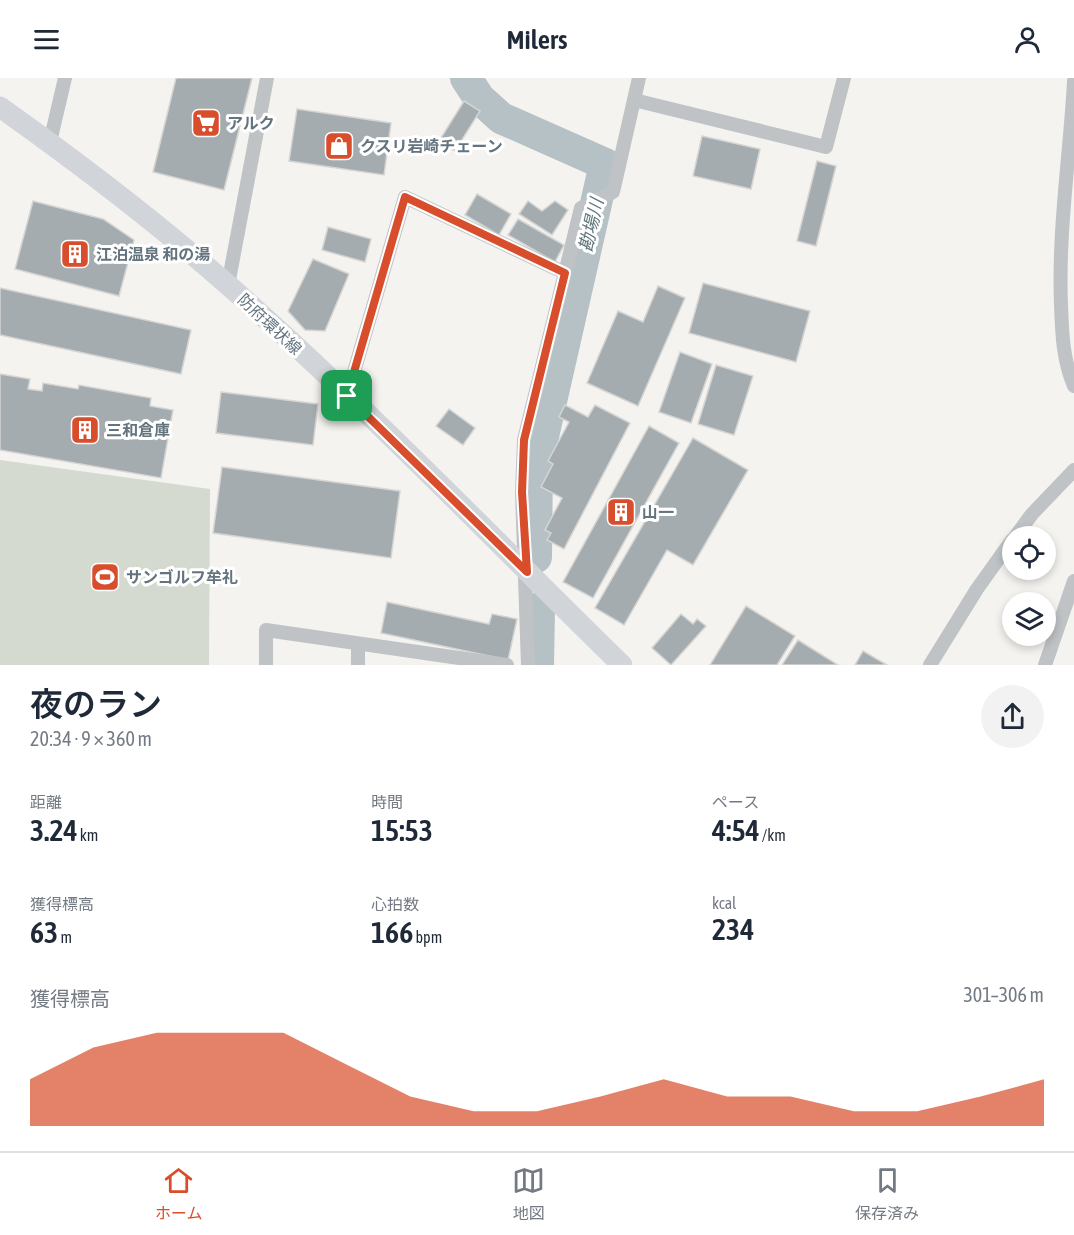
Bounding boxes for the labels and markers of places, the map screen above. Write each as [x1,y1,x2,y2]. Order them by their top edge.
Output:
supermarket icon: アルク [190,107,222,139]
place label: アルク [227,114,275,132]
shop icon: クスリ岩崎チェーン [323,130,355,162]
place label: クスリ岩崎チェーン [360,137,503,155]
building icon: 江泊温泉 和の湯 [59,238,91,270]
place label: 江泊温泉 和の湯 [96,245,210,263]
pin [321,370,372,421]
building icon: 三和倉庫 [69,414,101,446]
place label: 三和倉庫 [106,421,170,439]
building icon: 山一 [605,496,637,528]
place label: 山一 [642,503,674,521]
sports icon: サンゴルフ牟礼 [89,561,121,593]
place label: サンゴルフ牟礼 [126,568,238,586]

